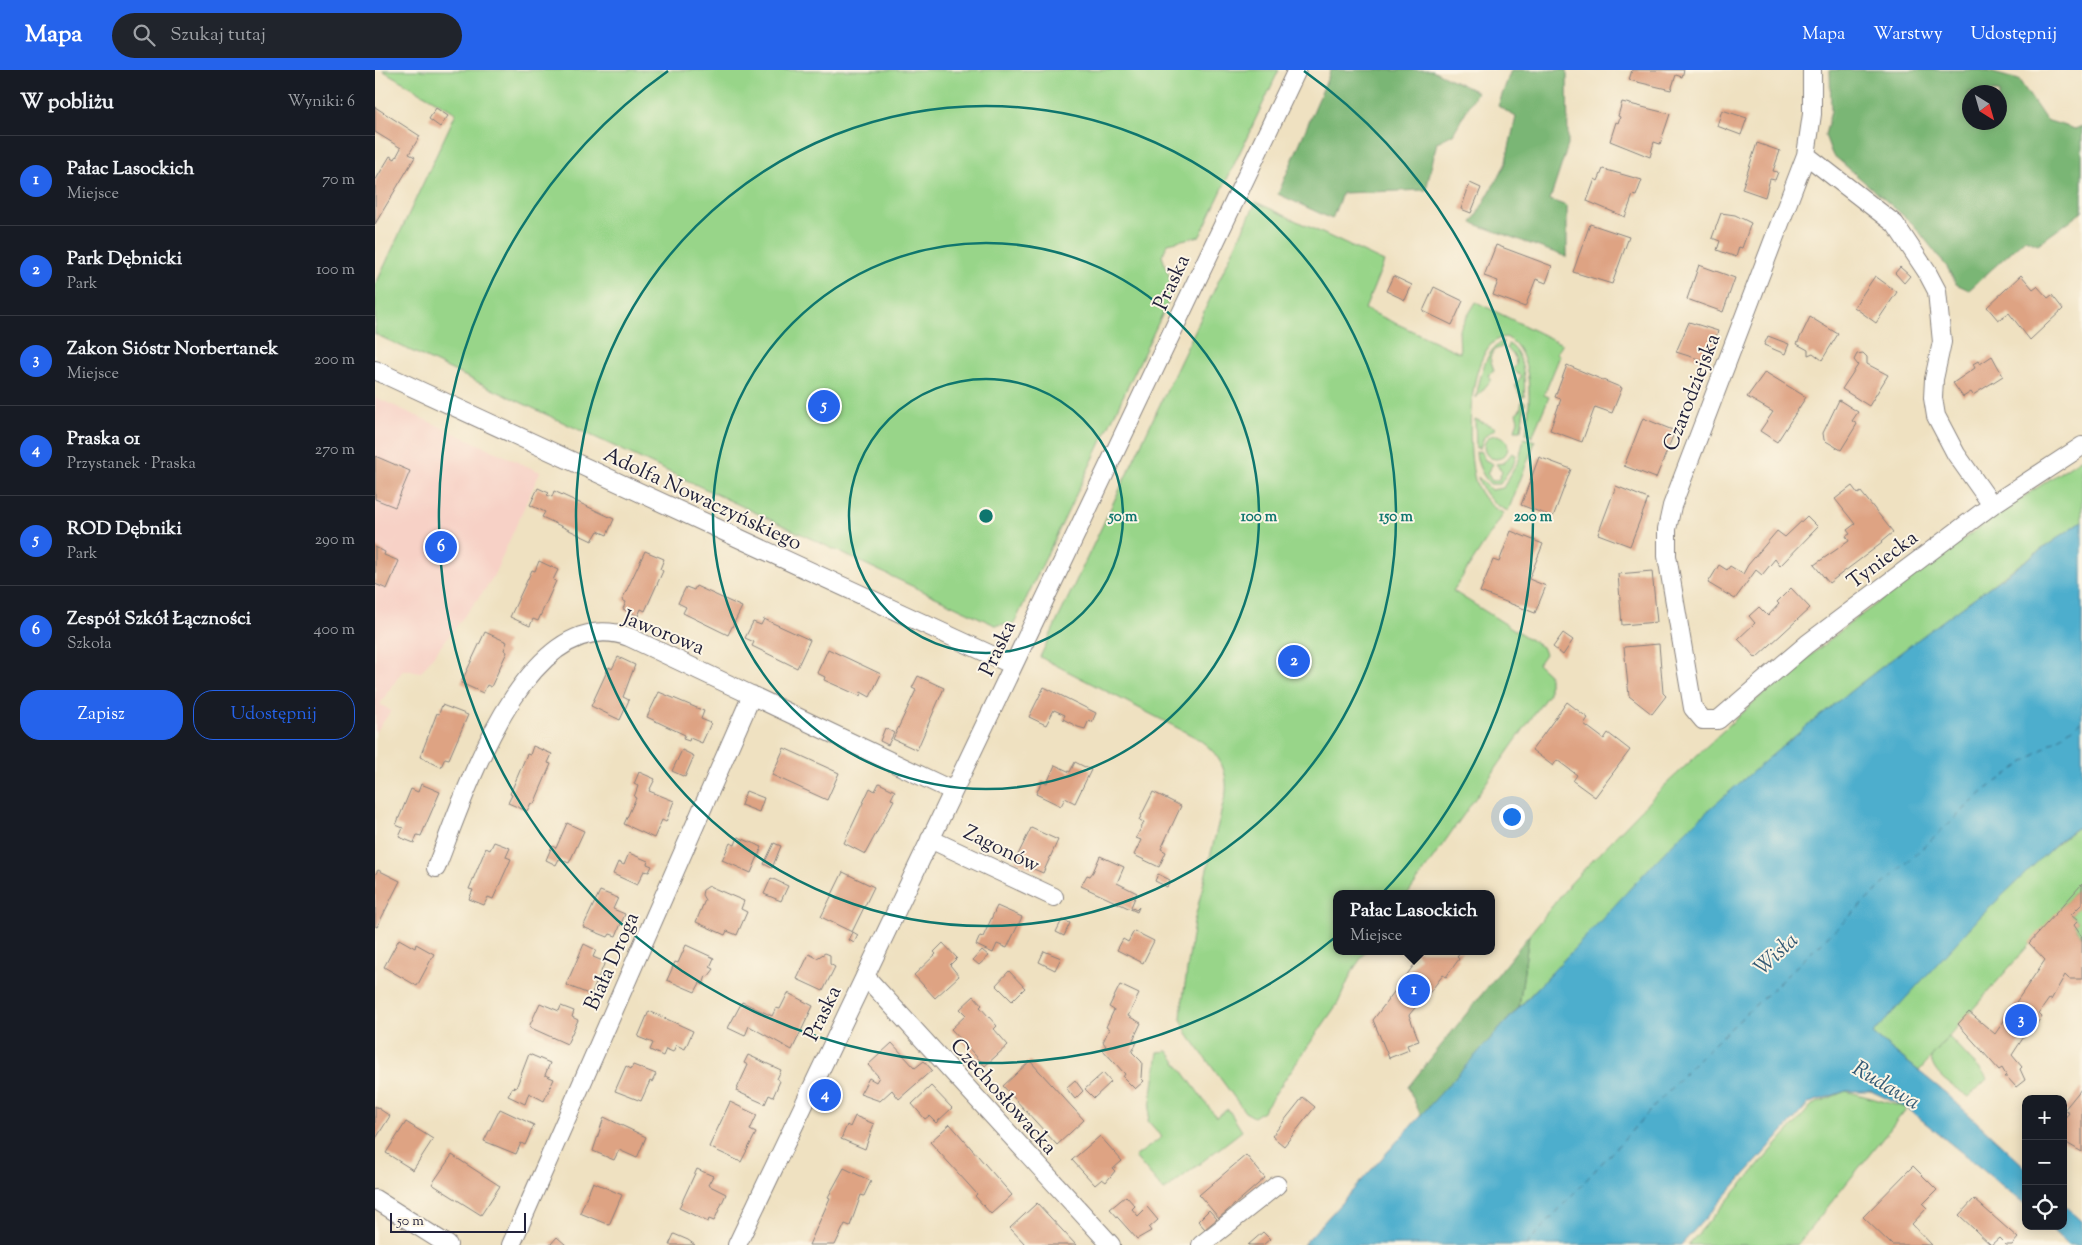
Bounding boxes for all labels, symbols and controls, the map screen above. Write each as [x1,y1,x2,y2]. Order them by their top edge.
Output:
search box [112,13,462,58]
text: Mapa [25,18,82,52]
icon: search [130,21,158,49]
text: Szukaj tutaj [170,22,266,49]
text: Mapa [1802,22,1845,48]
text: Warstwy [1873,22,1943,48]
text: Udostępnij [1971,22,2057,48]
north arrow [1962,85,2007,130]
text: W pobliżu [20,88,114,118]
text: Wyniki: 6 [287,91,355,114]
text: Pałac Lasockich [67,156,195,183]
text: 1 [33,169,39,192]
text: 70 m [322,169,355,192]
text: Miejsce [67,183,119,206]
text: Park Dębnicki [67,246,182,273]
street label: Praska [1147,250,1199,316]
text: 2 [32,259,40,282]
text: 100 m [316,259,355,282]
text: Park [67,273,98,296]
street label: Czarodziejska [1657,329,1729,456]
text: Zakon Sióstr Norbertanek [67,336,278,363]
text: 3 [33,349,39,372]
text: 200 m [314,349,355,372]
text: Miejsce [67,363,119,386]
pin: 5 [808,387,840,425]
text: Praska 01 [67,426,140,453]
text: 4 [32,439,40,462]
text: 270 m [315,439,355,462]
street label: Adolfa Nowaczyńskiego [598,441,806,559]
text: Przystanek · Praska [67,453,196,476]
centre of rings [977,507,995,525]
text: 50 m [1108,507,1138,528]
text: 100 m [1241,507,1278,528]
text: 150 m [1379,507,1413,528]
text: 200 m [1514,507,1553,528]
text: ROD Dębniki [67,516,182,543]
street label: Tyniecka [1841,524,1925,597]
pin: 6 [425,528,457,566]
text: 5 [33,529,39,552]
text: 290 m [315,529,355,552]
text: Park [67,543,98,566]
street label: Jaworowa [617,603,709,664]
text: Zespół Szkół Łączności [67,606,251,633]
street label: Praska [973,616,1025,682]
text: 6 [32,619,40,642]
text: 400 m [314,619,355,642]
text: Szkoła [67,633,112,656]
pin: 2 [1278,642,1310,680]
button: Zapisz [20,690,183,740]
button: Udostępnij [193,690,355,740]
your location [1499,804,1525,830]
street label: Zagonów [958,818,1045,881]
popup [1333,890,1495,955]
text: Pałac Lasockich [1350,898,1478,925]
street label: Biała Droga [578,908,648,1016]
text: Miejsce [1350,925,1402,948]
water label: Wisła [1748,926,1806,984]
pin: 1 [1398,971,1430,1009]
street label: Praska [797,981,850,1047]
pin: 3 [2005,1001,2037,1039]
street label: Czechosłowacka [942,1032,1063,1163]
water label: Rudawa [1846,1054,1925,1119]
pin: 4 [809,1076,841,1114]
map controls [2022,1095,2067,1230]
button: + [2022,1095,2067,1140]
button: − [2022,1140,2067,1185]
button: locate [2022,1185,2067,1230]
scale bar [390,1210,526,1233]
text: 50 m [397,1212,424,1232]

